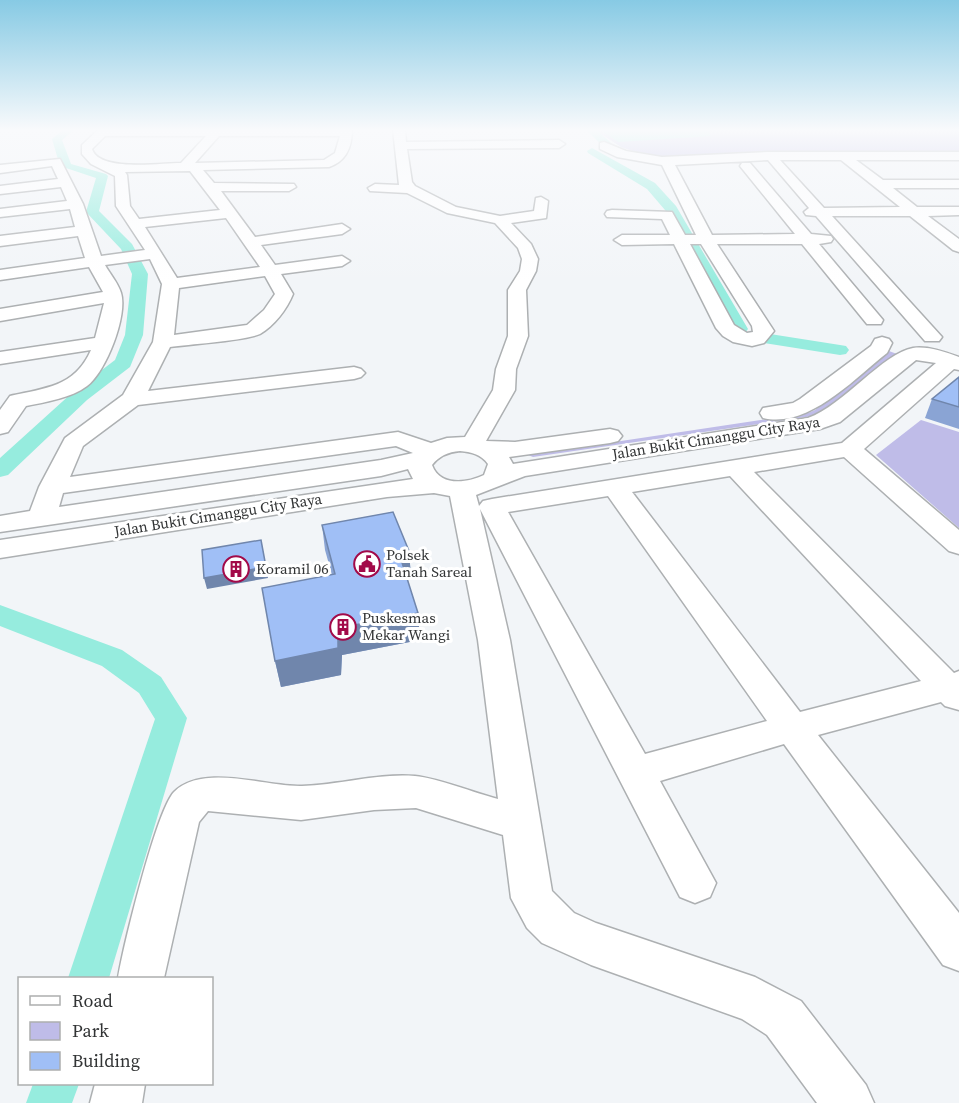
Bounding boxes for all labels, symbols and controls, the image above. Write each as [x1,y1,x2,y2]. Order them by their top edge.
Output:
street label: Jalan Bukit Cimanggu City Raya [609,411,822,464]
street label: Jalan Bukit Cimanggu City Raya [111,488,324,541]
place label: Polsek Tanah Sareal [386,544,473,582]
public building icon: Polsek Tanah Sareal [352,549,382,579]
building icon: Koramil 06 [221,554,251,584]
place label: Koramil 06 [256,558,329,579]
place label: Puskesmas Mekar Wangi [362,607,450,645]
building icon: Puskesmas Mekar Wangi [328,612,358,642]
legend [18,977,213,1085]
text: Road [72,988,113,1013]
text: Park [72,1018,109,1043]
text: Building [72,1048,140,1073]

